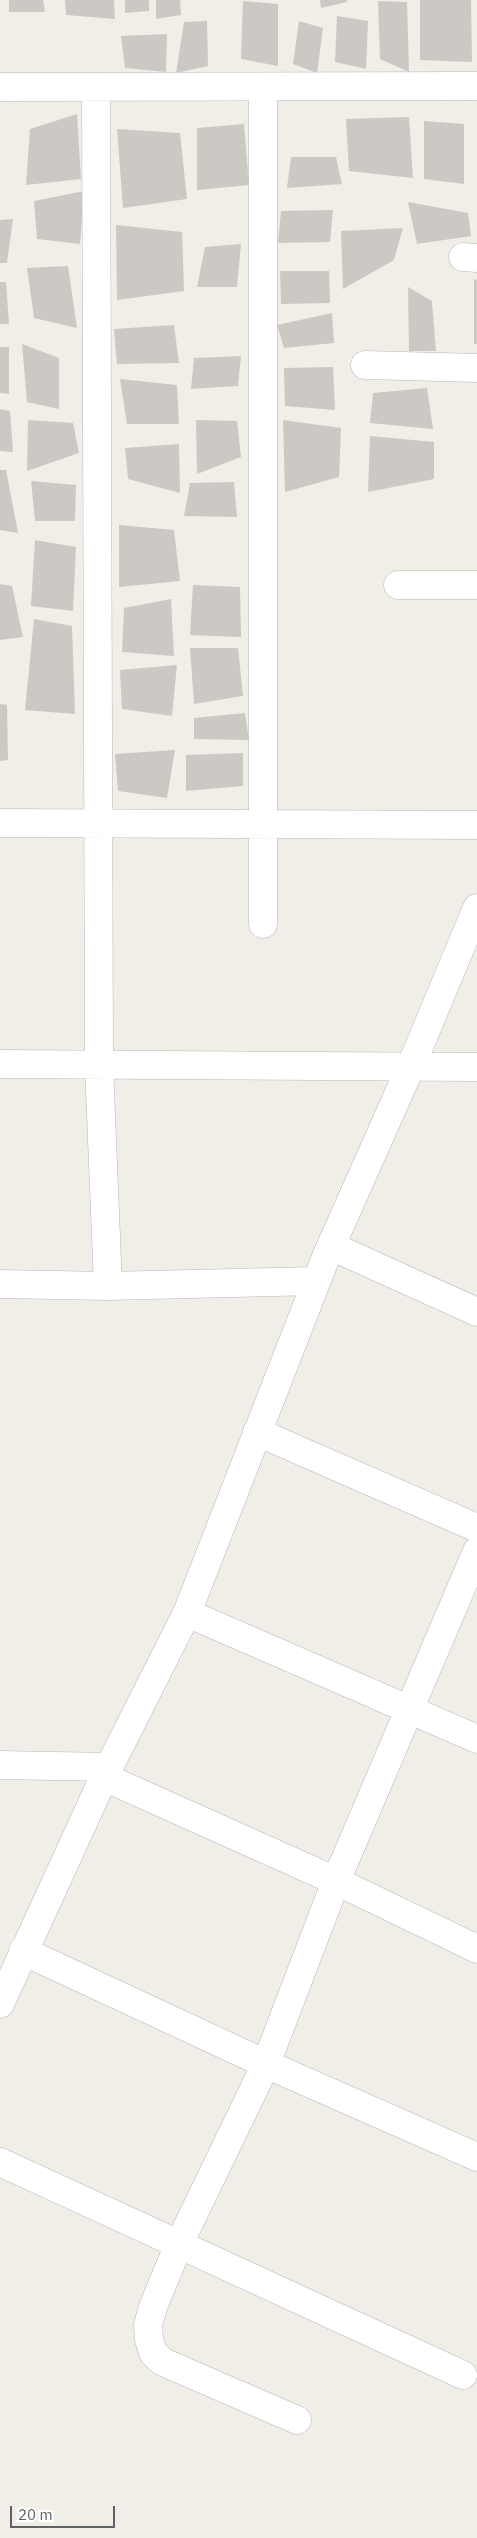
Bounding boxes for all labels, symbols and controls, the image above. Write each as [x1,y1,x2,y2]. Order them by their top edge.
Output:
scale bar [12,2496,118,2528]
text: 20 m [18,2505,53,2524]

